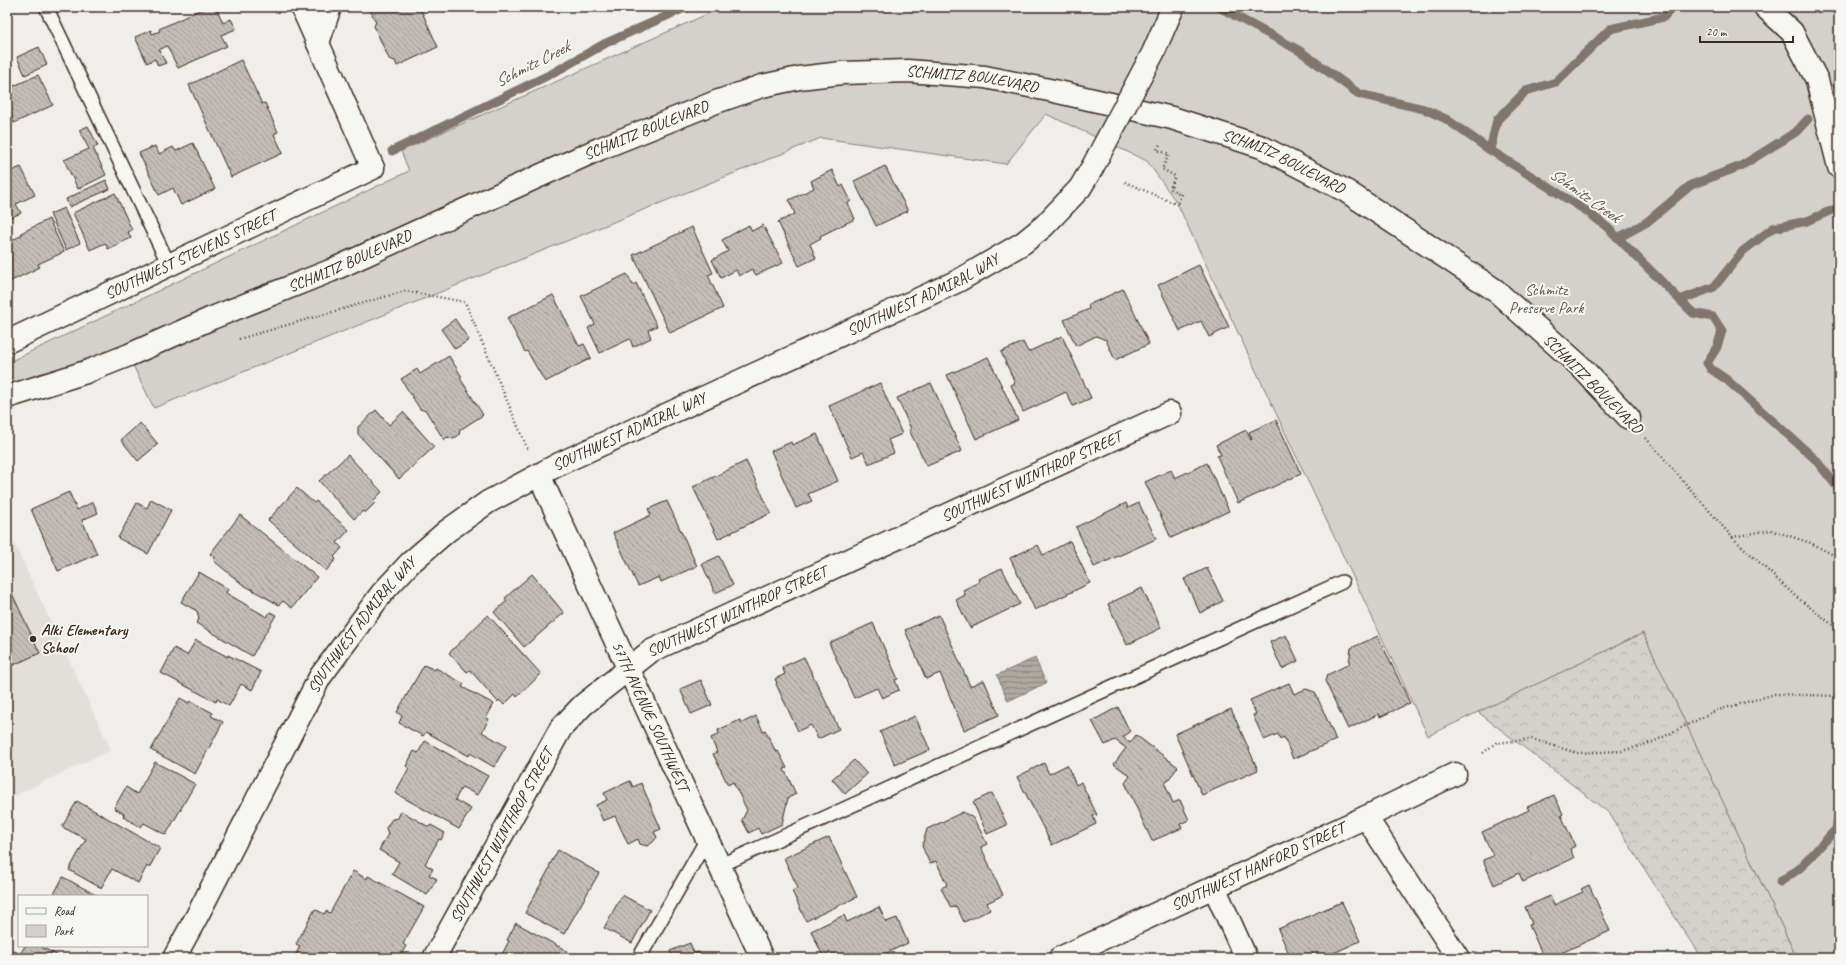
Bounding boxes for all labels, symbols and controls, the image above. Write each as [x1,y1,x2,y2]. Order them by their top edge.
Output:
scale bar [1700,18,1793,44]
text: 20 m [1706,24,1728,40]
water label: Schmitz Creek [491,35,575,92]
street label: SCHMITZ BOULEVARD [905,61,1042,98]
street label: SCHMITZ BOULEVARD [580,95,713,165]
street label: SCHMITZ BOULEVARD [1220,125,1350,199]
water label: Schmitz Creek [1546,163,1626,228]
street label: SOUTHWEST STEVENS STREET [102,204,283,304]
street label: SCHMITZ BOULEVARD [285,225,416,297]
street label: SOUTHWEST ADMIRAL WAY [844,248,1004,341]
park label: Schmitz Preserve Park [1509,280,1584,318]
street label: SCHMITZ BOULEVARD [1539,330,1648,439]
street label: SOUTHWEST ADMIRAL WAY [549,387,711,476]
street label: SOUTHWEST WINTHROP STREET [938,425,1128,526]
street label: SOUTHWEST ADMIRAL WAY [303,551,421,697]
street label: SOUTHWEST WINTHROP STREET [644,560,834,662]
place label: Alki Elementary School [41,620,129,658]
marker: Alki Elementary School [28,634,38,644]
street label: 57TH AVENUE SOUTHWEST [607,638,695,798]
street label: SOUTHWEST WINTHROP STREET [446,742,560,926]
street label: SOUTHWEST HANFORD STREET [1168,816,1352,915]
legend [18,895,148,947]
text: Road [54,903,76,919]
text: Park [54,923,75,939]

